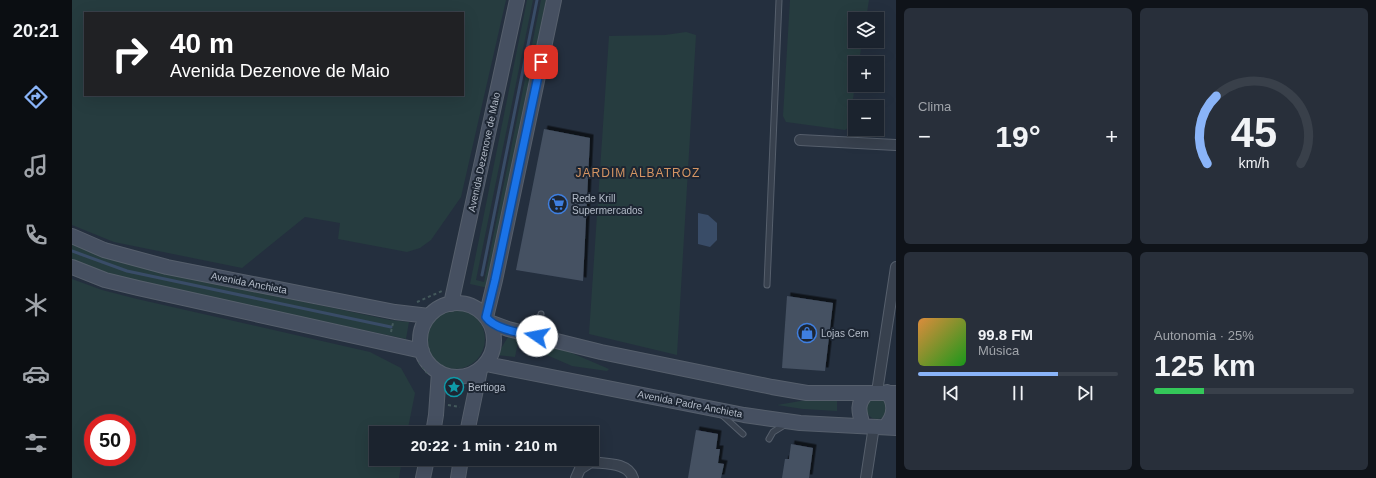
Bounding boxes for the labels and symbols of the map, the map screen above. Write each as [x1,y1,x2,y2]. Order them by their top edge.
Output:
pin [524,45,558,79]
street label: Avenida Dezenove de Maio [466,91,502,213]
district label: JARDIM ALBATROZ [576,166,700,180]
supermarket icon: Rede Krill Supermercados [547,193,569,215]
place label: Rede Krill Supermercados [572,193,643,216]
street label: Avenida Anchieta [210,270,288,296]
position arrow [516,315,558,357]
shop icon: Lojas Cem [796,322,818,344]
place label: Lojas Cem [821,328,869,339]
place icon: Bertioga [443,376,465,398]
place label: Bertioga [468,382,506,393]
street label: Avenida Padre Anchieta [637,388,744,420]
speed limit sign: 50 [84,414,136,466]

